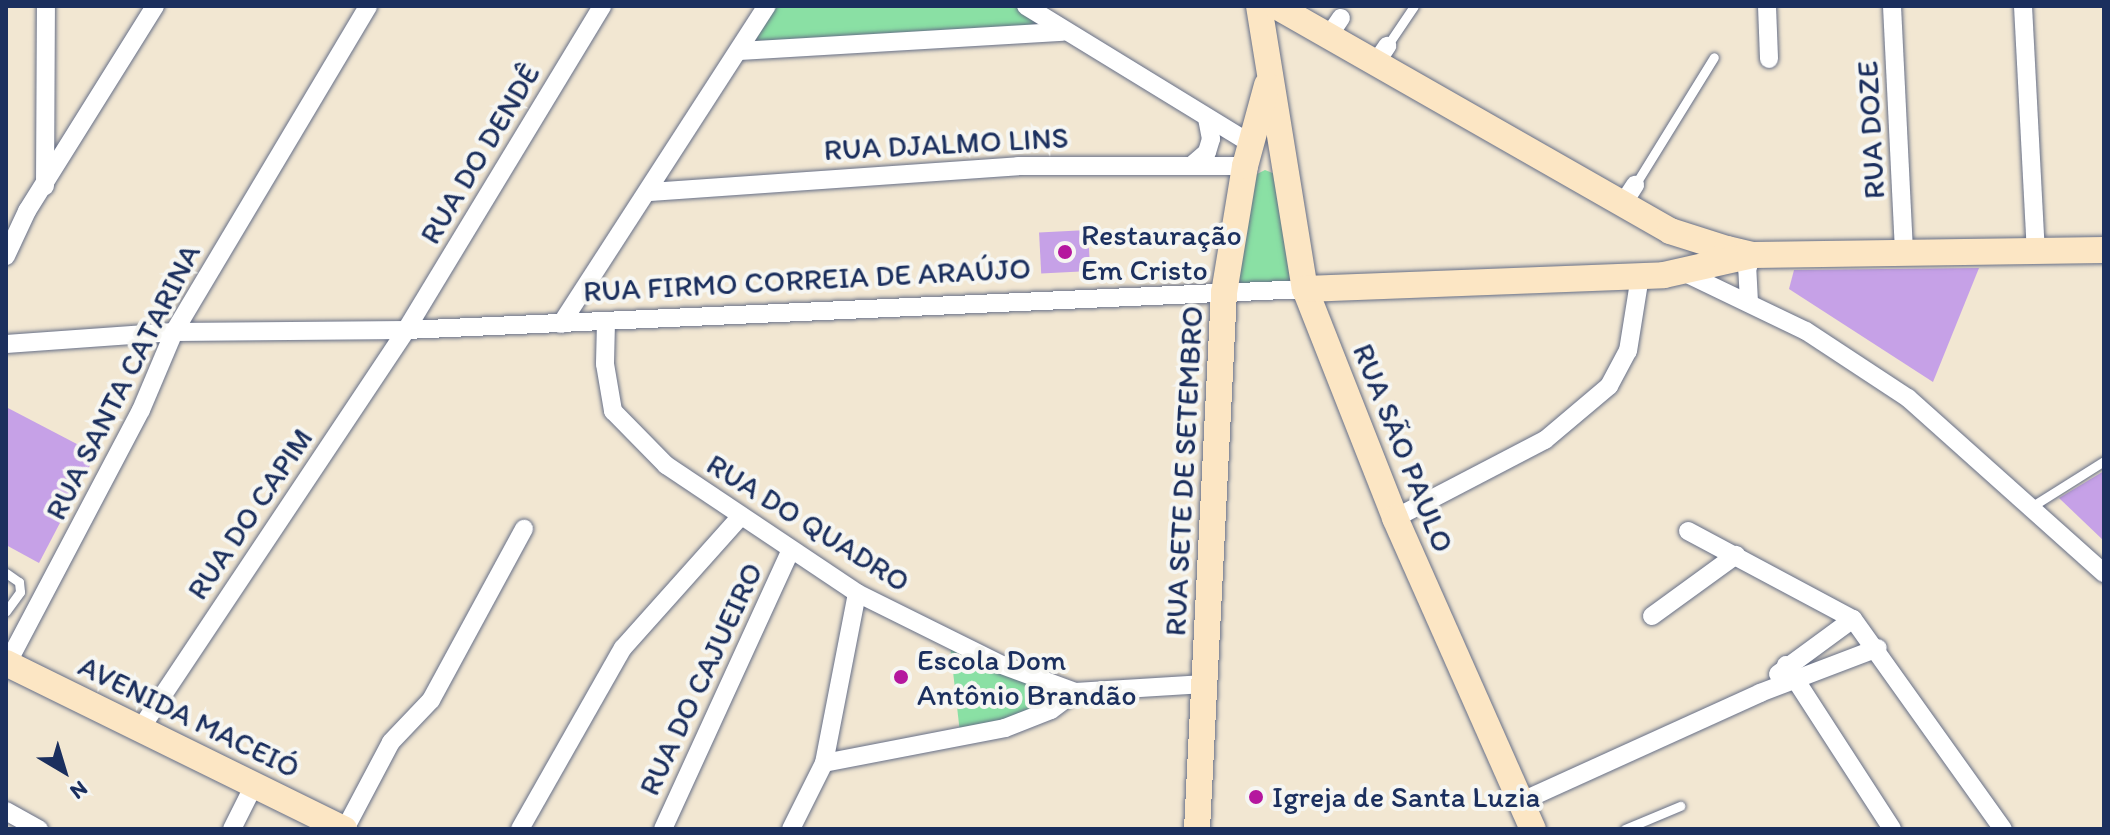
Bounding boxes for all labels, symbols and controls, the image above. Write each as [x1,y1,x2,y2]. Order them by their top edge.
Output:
street label: RUA DO DENDÊ [412,57,548,251]
street label: RUA DOZE [1849,59,1893,201]
street label: RUA DJALMO LINS [822,120,1070,168]
place label: Restauração Em Cristo [1081,217,1242,288]
street label: RUA SANTA CATARINA [37,237,209,527]
marker: Restauração Em Cristo [1056,243,1074,261]
street label: RUA FIRMO CORREIA DE ARAÚJO [582,250,1032,310]
street label: RUA SETE DE SETEMBRO [1157,305,1211,637]
street label: RUA SÃO PAULO [1345,339,1461,557]
street label: RUA DO CAPIM [179,421,321,607]
street label: RUA DO QUADRO [700,446,916,600]
street label: RUA DO CAJUEIRO [631,557,771,801]
place label: Escola Dom Antônio Brandão [917,642,1137,712]
street label: AVENIDA MACEIÓ [73,648,305,786]
marker: Escola Dom Antônio Brandão [892,668,910,686]
north arrow [24,731,104,811]
text: N [65,775,93,806]
place label: Igreja de Santa Luzia [1272,779,1541,815]
marker: Igreja de Santa Luzia [1247,788,1265,806]

